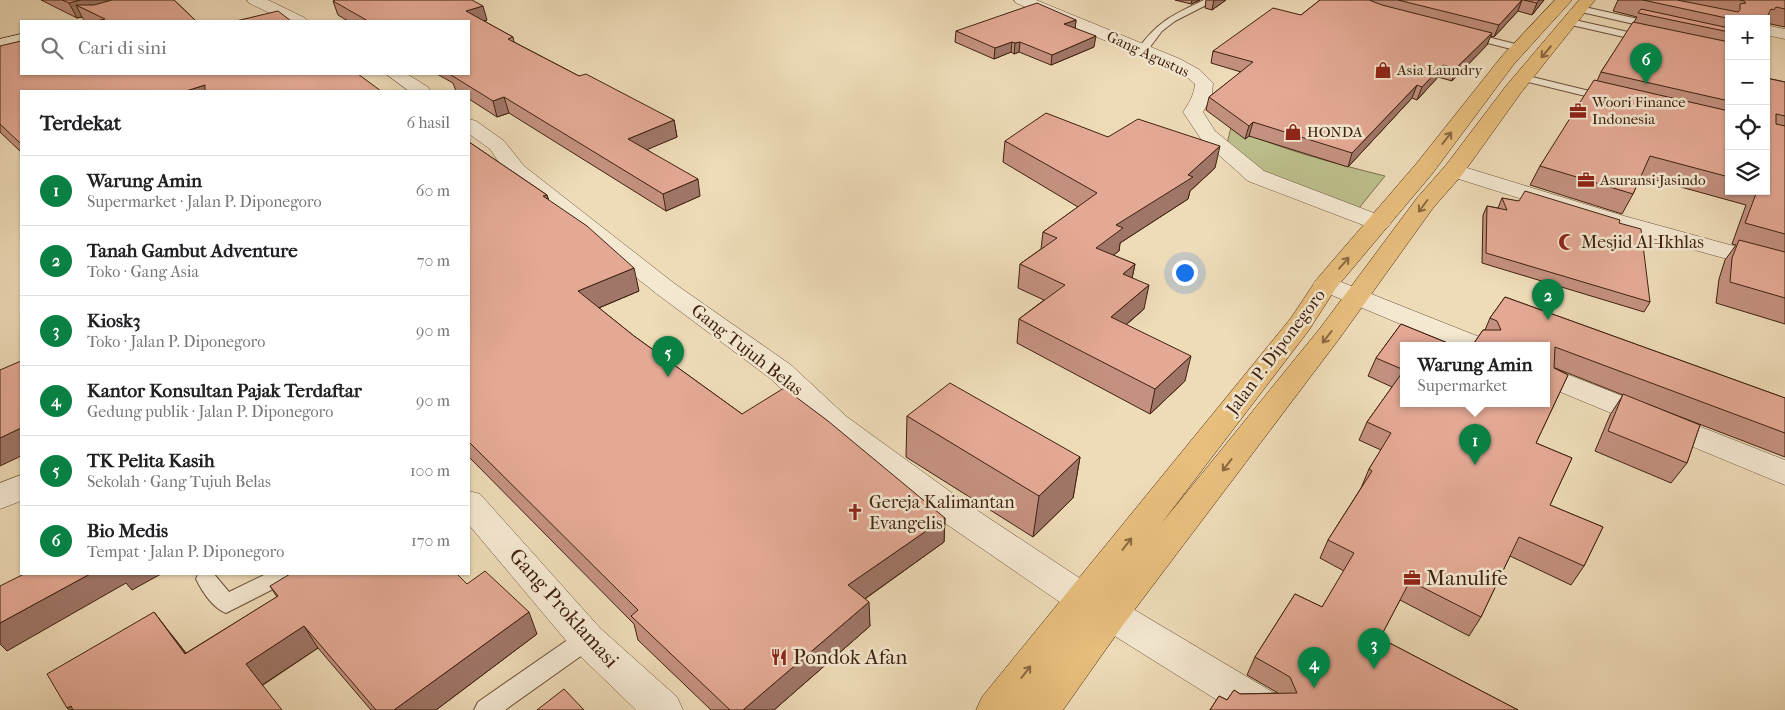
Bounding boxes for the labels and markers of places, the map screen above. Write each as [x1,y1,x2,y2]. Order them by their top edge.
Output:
pin: 6 [1630,43,1662,84]
shop icon: Asia Laundry [1373,60,1393,80]
place label: Asia Laundry [1396,61,1483,79]
place label: Woori Finance Indonesia [1591,93,1686,128]
office icon: Woori Finance Indonesia [1568,101,1588,121]
shop icon: HONDA [1283,122,1303,142]
place label: HONDA [1307,123,1363,141]
office icon: Asuransi Jasindo [1576,170,1596,190]
place label: Asuransi Jasindo [1599,171,1706,189]
mosque icon: Mesjid Al-Ikhlas [1557,232,1577,252]
place label: Mesjid Al-Ikhlas [1581,232,1704,253]
pin: 2 [1532,279,1564,320]
pin: 5 [652,336,684,377]
pin: 1 [1459,424,1491,465]
place label: Gereja Kalimantan Evangelis [869,492,1015,534]
church icon: Gereja Kalimantan Evangelis [845,502,865,522]
place label: Manulife [1426,566,1508,590]
office icon: Manulife [1402,568,1422,588]
pin: 3 [1358,628,1390,669]
place label: Pondok Afan [793,645,908,669]
restaurant icon: Pondok Afan [769,647,789,667]
pin: 4 [1298,647,1330,688]

